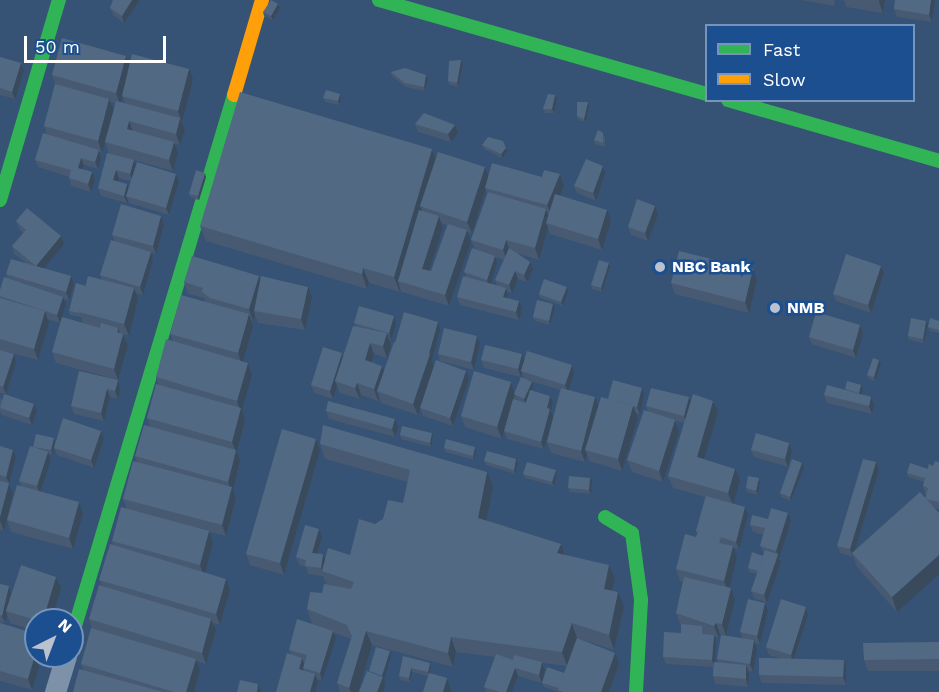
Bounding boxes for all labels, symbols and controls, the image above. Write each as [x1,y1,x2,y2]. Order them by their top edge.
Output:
scale bar [27,24,170,62]
legend [705,24,915,102]
text: 50 m [35,36,80,57]
text: Fast [763,39,800,60]
text: Slow [763,69,806,90]
place label: NBC Bank [672,257,750,277]
marker: NBC Bank [653,260,667,274]
place label: NMB [787,298,824,318]
marker: NMB [768,301,782,315]
north arrow [24,608,84,668]
text: N [54,615,76,637]

